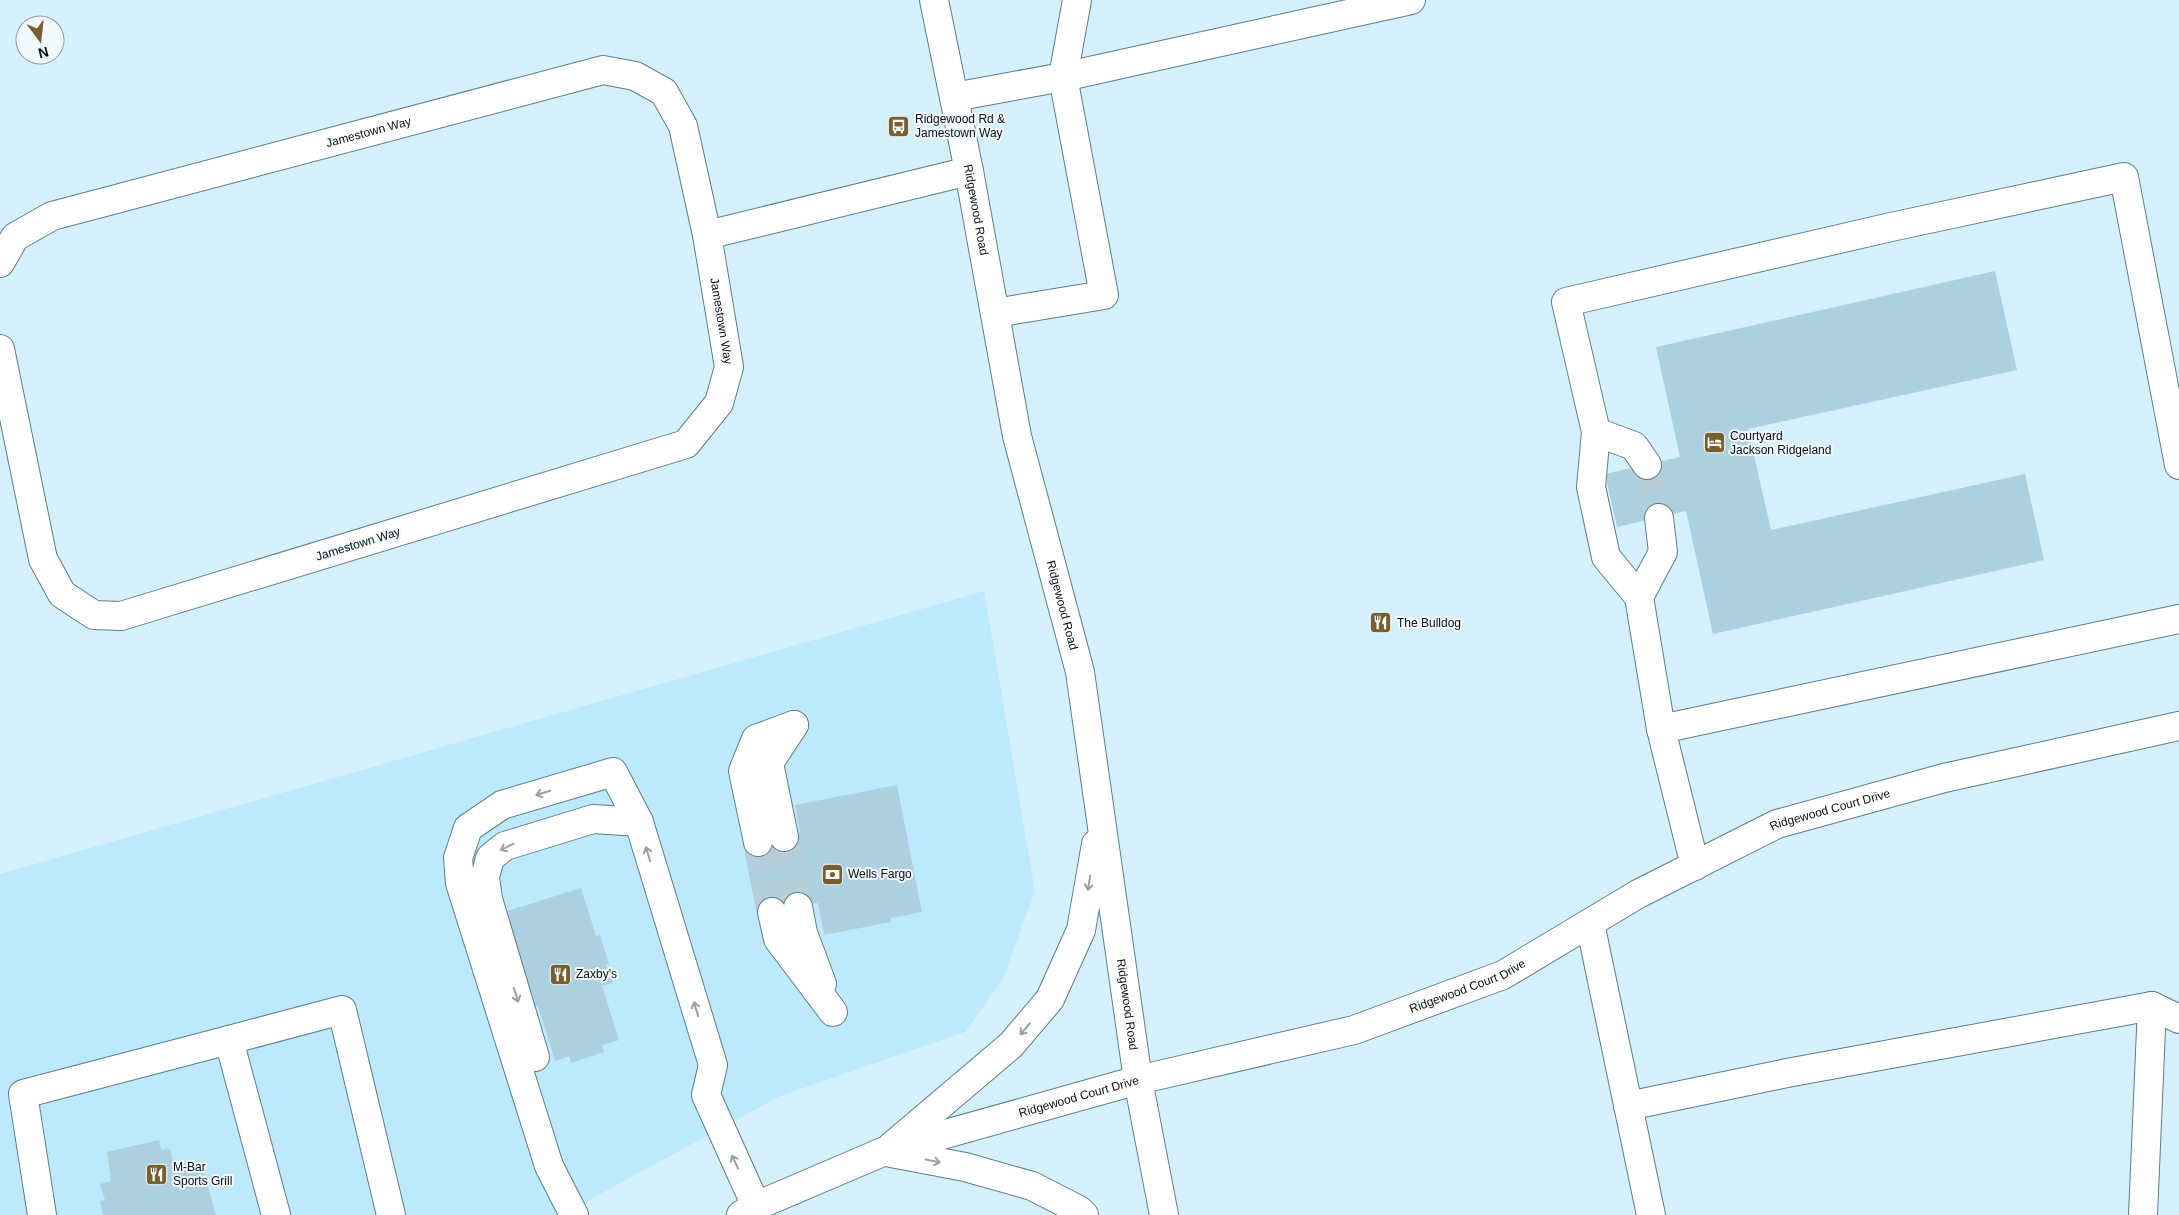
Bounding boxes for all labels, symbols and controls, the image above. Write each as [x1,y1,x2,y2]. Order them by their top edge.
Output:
north arrow [15,15,65,65]
text: N [36,44,50,62]
place label: Ridgewood Rd & Jamestown Way [915,112,1005,140]
street label: Jamestown Way [324,114,413,150]
bus stop icon: Ridgewood Rd & Jamestown Way [887,114,911,138]
street label: Ridgewood Road [961,163,991,256]
street label: Jamestown Way [707,277,735,365]
place label: Courtyard Jackson Ridgeland [1730,429,1831,457]
hotel icon: Courtyard Jackson Ridgeland [1702,431,1726,455]
street label: Jamestown Way [314,525,402,563]
street label: Ridgewood Road [1044,559,1081,652]
restaurant icon: The Bulldog [1369,611,1393,635]
place label: The Bulldog [1397,616,1461,630]
street label: Ridgewood Court Drive [1767,786,1892,834]
one-way arrow [536,788,552,798]
one-way arrow [500,843,515,852]
one-way arrow [643,846,653,862]
bank icon: Wells Fargo [820,862,844,886]
place label: Wells Fargo [848,867,912,881]
one-way arrow [1084,875,1094,891]
street label: Ridgewood Court Drive [1408,956,1528,1016]
street label: Ridgewood Road [1114,958,1141,1051]
restaurant icon: Zaxby's [548,962,572,986]
place label: Zaxby's [576,967,617,981]
one-way arrow [512,987,522,1003]
one-way arrow [691,1002,701,1018]
one-way arrow [1019,1022,1030,1035]
street label: Ridgewood Court Drive [1017,1073,1141,1120]
one-way arrow [730,1155,739,1170]
one-way arrow [925,1156,941,1166]
place label: M-Bar Sports Grill [173,1160,232,1188]
restaurant icon: M-Bar Sports Grill [145,1162,169,1186]

